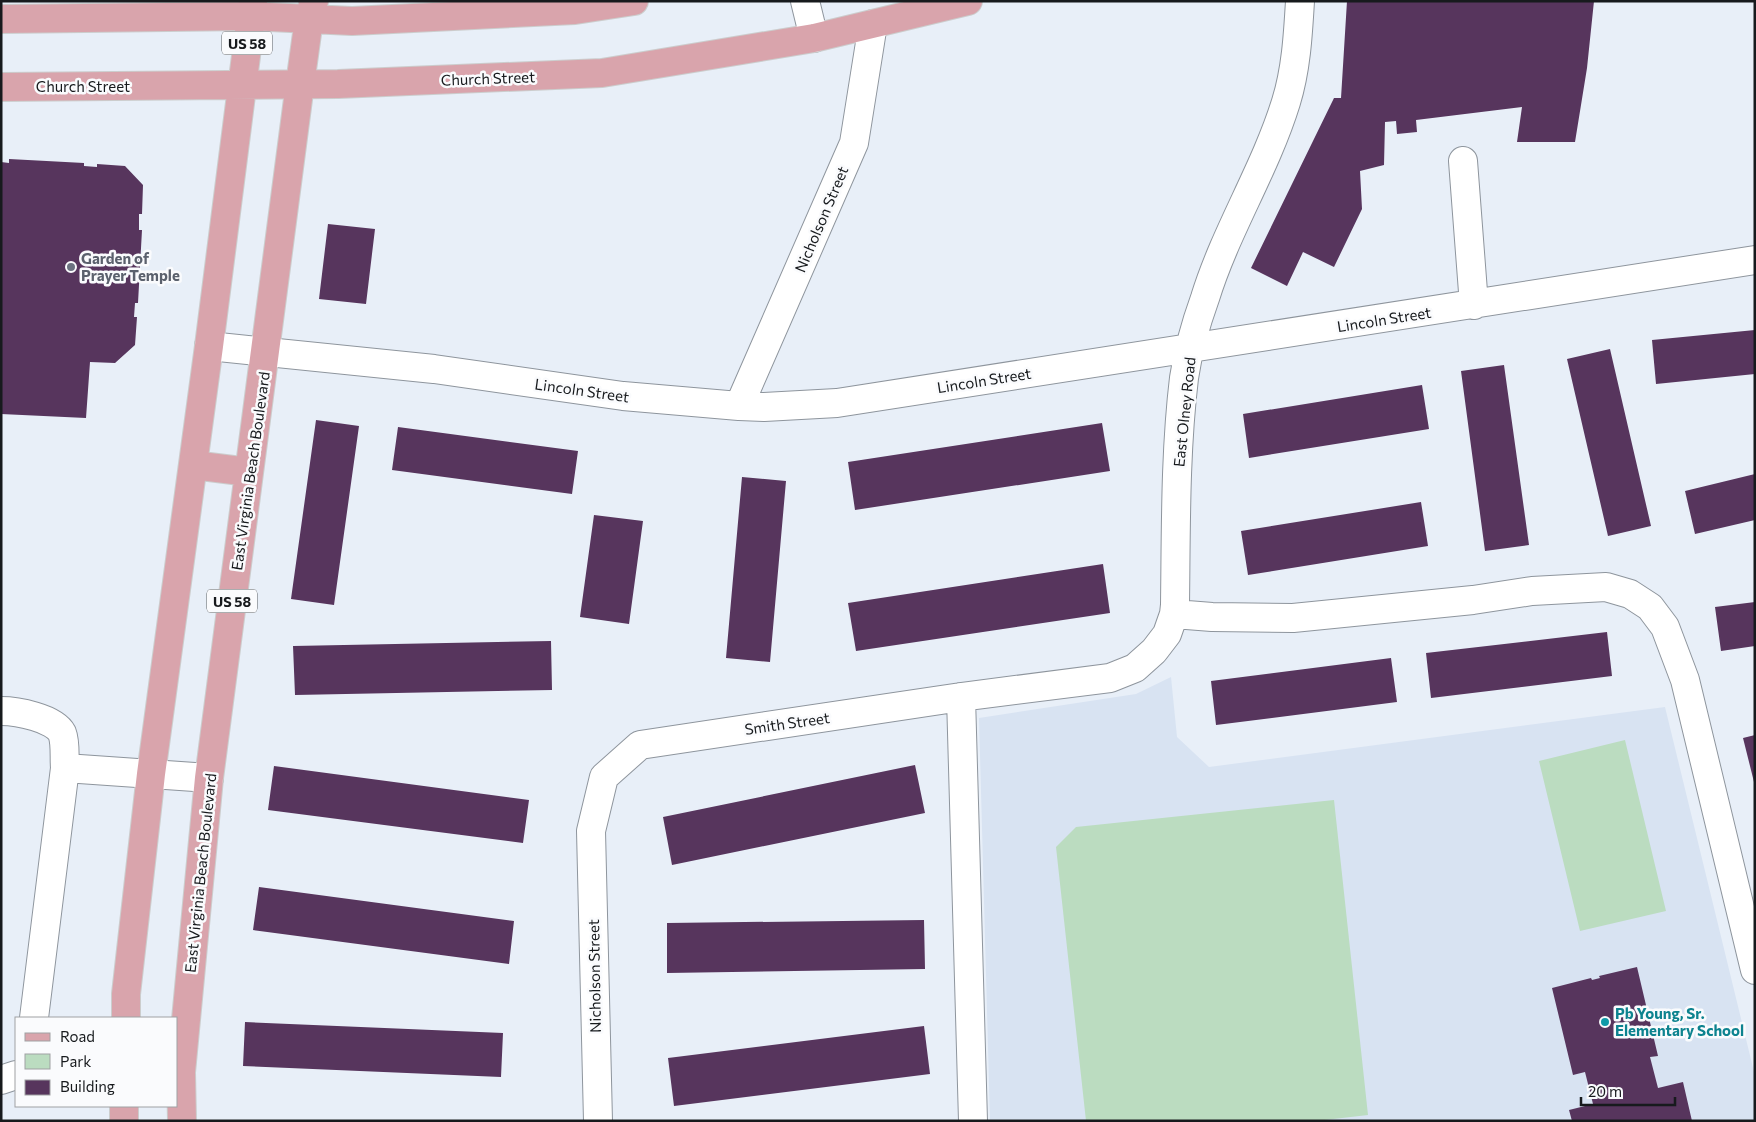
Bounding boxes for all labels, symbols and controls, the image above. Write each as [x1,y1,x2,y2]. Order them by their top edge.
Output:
road number: US 58 [222,32,272,54]
street label: Church Street [441,67,535,89]
street label: Church Street [36,77,130,95]
street label: Nicholson Street [791,163,851,275]
place label: Garden of Prayer Temple [81,249,180,284]
marker: Garden of Prayer Temple [65,261,77,273]
street label: Lincoln Street [1336,303,1432,335]
street label: East Olney Road [1169,356,1199,468]
street label: Lincoln Street [936,364,1032,396]
street label: East Virginia Beach Boulevard [227,370,273,572]
street label: Lincoln Street [534,374,630,406]
road number: US 58 [207,590,257,612]
street label: Smith Street [743,708,831,738]
street label: East Virginia Beach Boulevard [181,772,219,974]
street label: Nicholson Street [584,919,604,1033]
place label: Pb Young, Sr. Elementary School [1615,1004,1744,1039]
marker: Pb Young, Sr. Elementary School [1599,1016,1611,1028]
legend [15,1017,178,1107]
text: Road [60,1027,95,1045]
text: Park [60,1052,91,1070]
scale bar [1581,1074,1675,1106]
text: Building [60,1077,115,1095]
text: 20 m [1588,1082,1622,1100]

